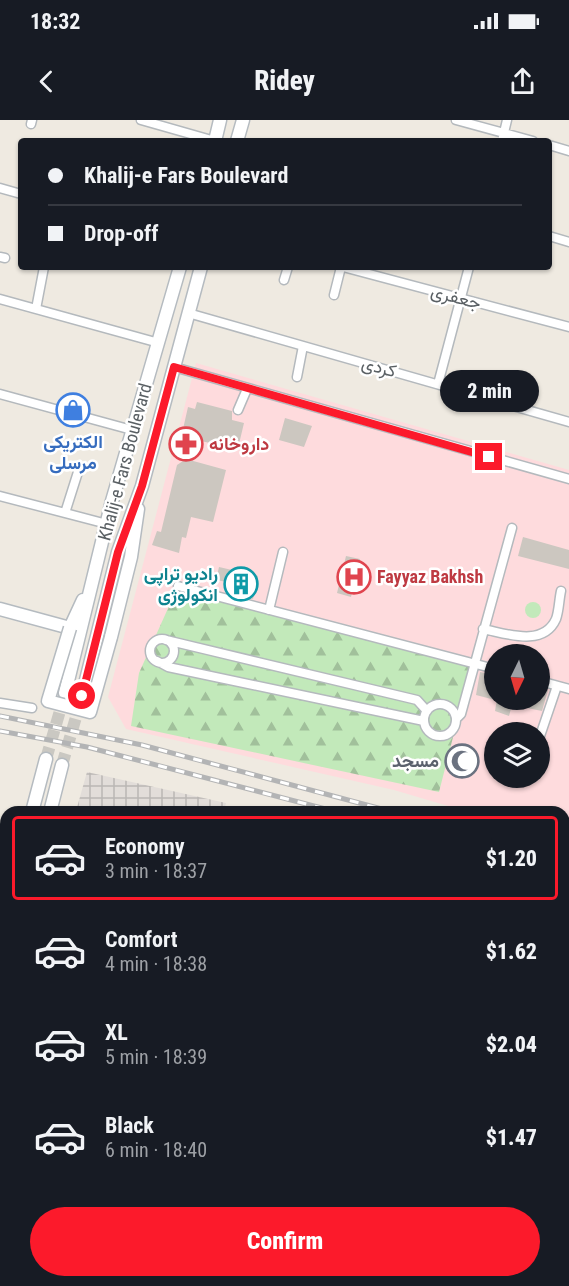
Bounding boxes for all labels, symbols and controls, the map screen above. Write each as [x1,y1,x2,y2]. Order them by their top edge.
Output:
text: 18:32 [30,9,81,34]
icon: back [30,65,63,98]
text: Ridey [254,65,315,97]
icon: share [506,65,539,98]
text: Khalij-e Fars Boulevard [84,163,288,188]
text: Drop-off [84,221,158,246]
street label: جعفری [429,280,483,314]
street label: کردی [359,352,399,382]
callout: 2 min [440,370,538,412]
text: 2 min [467,379,512,403]
street label: Khalij-e Fars Boulevard [93,381,156,543]
shop icon: الکتریکی مرسلی [55,392,91,428]
pharmacy icon: داروخانه [168,426,204,462]
place label: الکتریکی مرسلی [43,431,103,474]
place label: داروخانه [209,433,269,455]
route end [475,443,502,470]
hospital icon: Fayyaz Bakhsh [336,559,372,595]
place label: رادیو تراپی انکولوژی [144,563,218,606]
building icon: رادیو تراپی انکولوژی [223,566,259,602]
place label: Fayyaz Bakhsh [377,566,483,587]
north arrow [484,644,550,710]
map controls [484,644,550,788]
route start [68,682,95,709]
button: layers [484,722,550,788]
mosque icon: مسجد [444,743,480,779]
place label: مسجد [392,750,439,772]
icon: car [33,831,87,885]
text: Economy [105,834,185,859]
text: $1.20 [486,846,537,871]
text: 3 min · 18:37 [105,859,207,883]
icon: car [33,924,87,978]
text: Comfort [105,927,178,952]
text: $1.62 [486,939,537,964]
text: 4 min · 18:38 [105,952,207,976]
icon: car [33,1017,87,1071]
text: XL [105,1020,128,1045]
text: $2.04 [486,1032,537,1057]
text: 5 min · 18:39 [105,1045,207,1069]
icon: car [33,1110,87,1164]
text: Black [105,1113,154,1138]
text: $1.47 [486,1125,537,1150]
text: 6 min · 18:40 [105,1138,207,1162]
button: Confirm [30,1207,540,1276]

